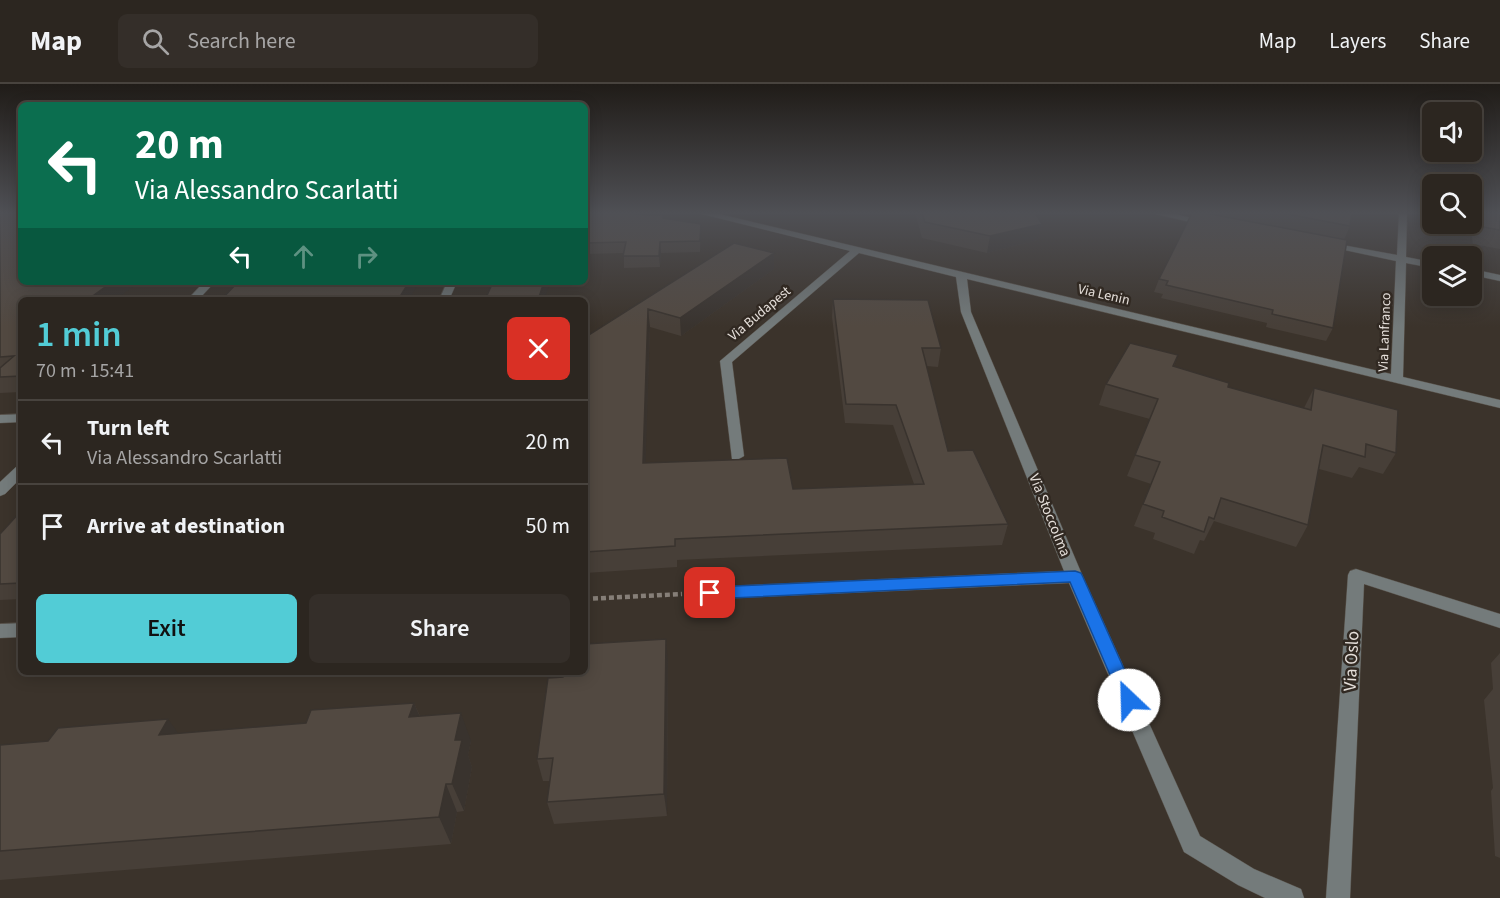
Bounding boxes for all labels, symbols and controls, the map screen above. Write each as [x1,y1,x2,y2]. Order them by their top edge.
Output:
search box [118,14,538,68]
text: Map [30,21,82,61]
icon: search [139,25,172,58]
text: Search here [187,25,296,57]
text: Map [1259,26,1296,56]
text: Layers [1329,26,1386,56]
text: Share [1419,26,1470,56]
map controls [1422,102,1482,306]
button: sound [1422,102,1482,162]
text: 20 m [135,115,224,175]
icon: left [36,126,114,204]
text: Via Alessandro Scarlatti [135,171,399,210]
button: search [1422,174,1482,234]
icon: left [224,240,257,273]
icon: ahead [287,240,320,273]
icon: right [350,240,383,273]
button: layers [1422,246,1482,306]
street label: Via Lenin [1076,279,1132,311]
street label: Via Budapest [724,281,795,346]
street label: Via Lanfranco [1374,292,1396,372]
text: 1 min [36,309,122,360]
button: close [507,317,570,380]
text: 70 m · 15:41 [36,357,134,385]
text: Turn left [87,412,169,444]
icon: left [36,426,69,459]
text: 20 m [525,426,570,458]
text: Via Alessandro Scarlatti [87,444,282,472]
street label: Via Stoccolma [1023,471,1076,560]
icon: arrive [36,510,69,543]
text: Arrive at destination [87,510,285,542]
text: 50 m [525,510,570,542]
pin [684,567,735,618]
icon: arrive [693,576,726,609]
button: Exit [36,594,297,663]
button: Share [309,594,570,663]
street label: Via Oslo [1337,630,1366,692]
position arrow [1097,668,1161,732]

